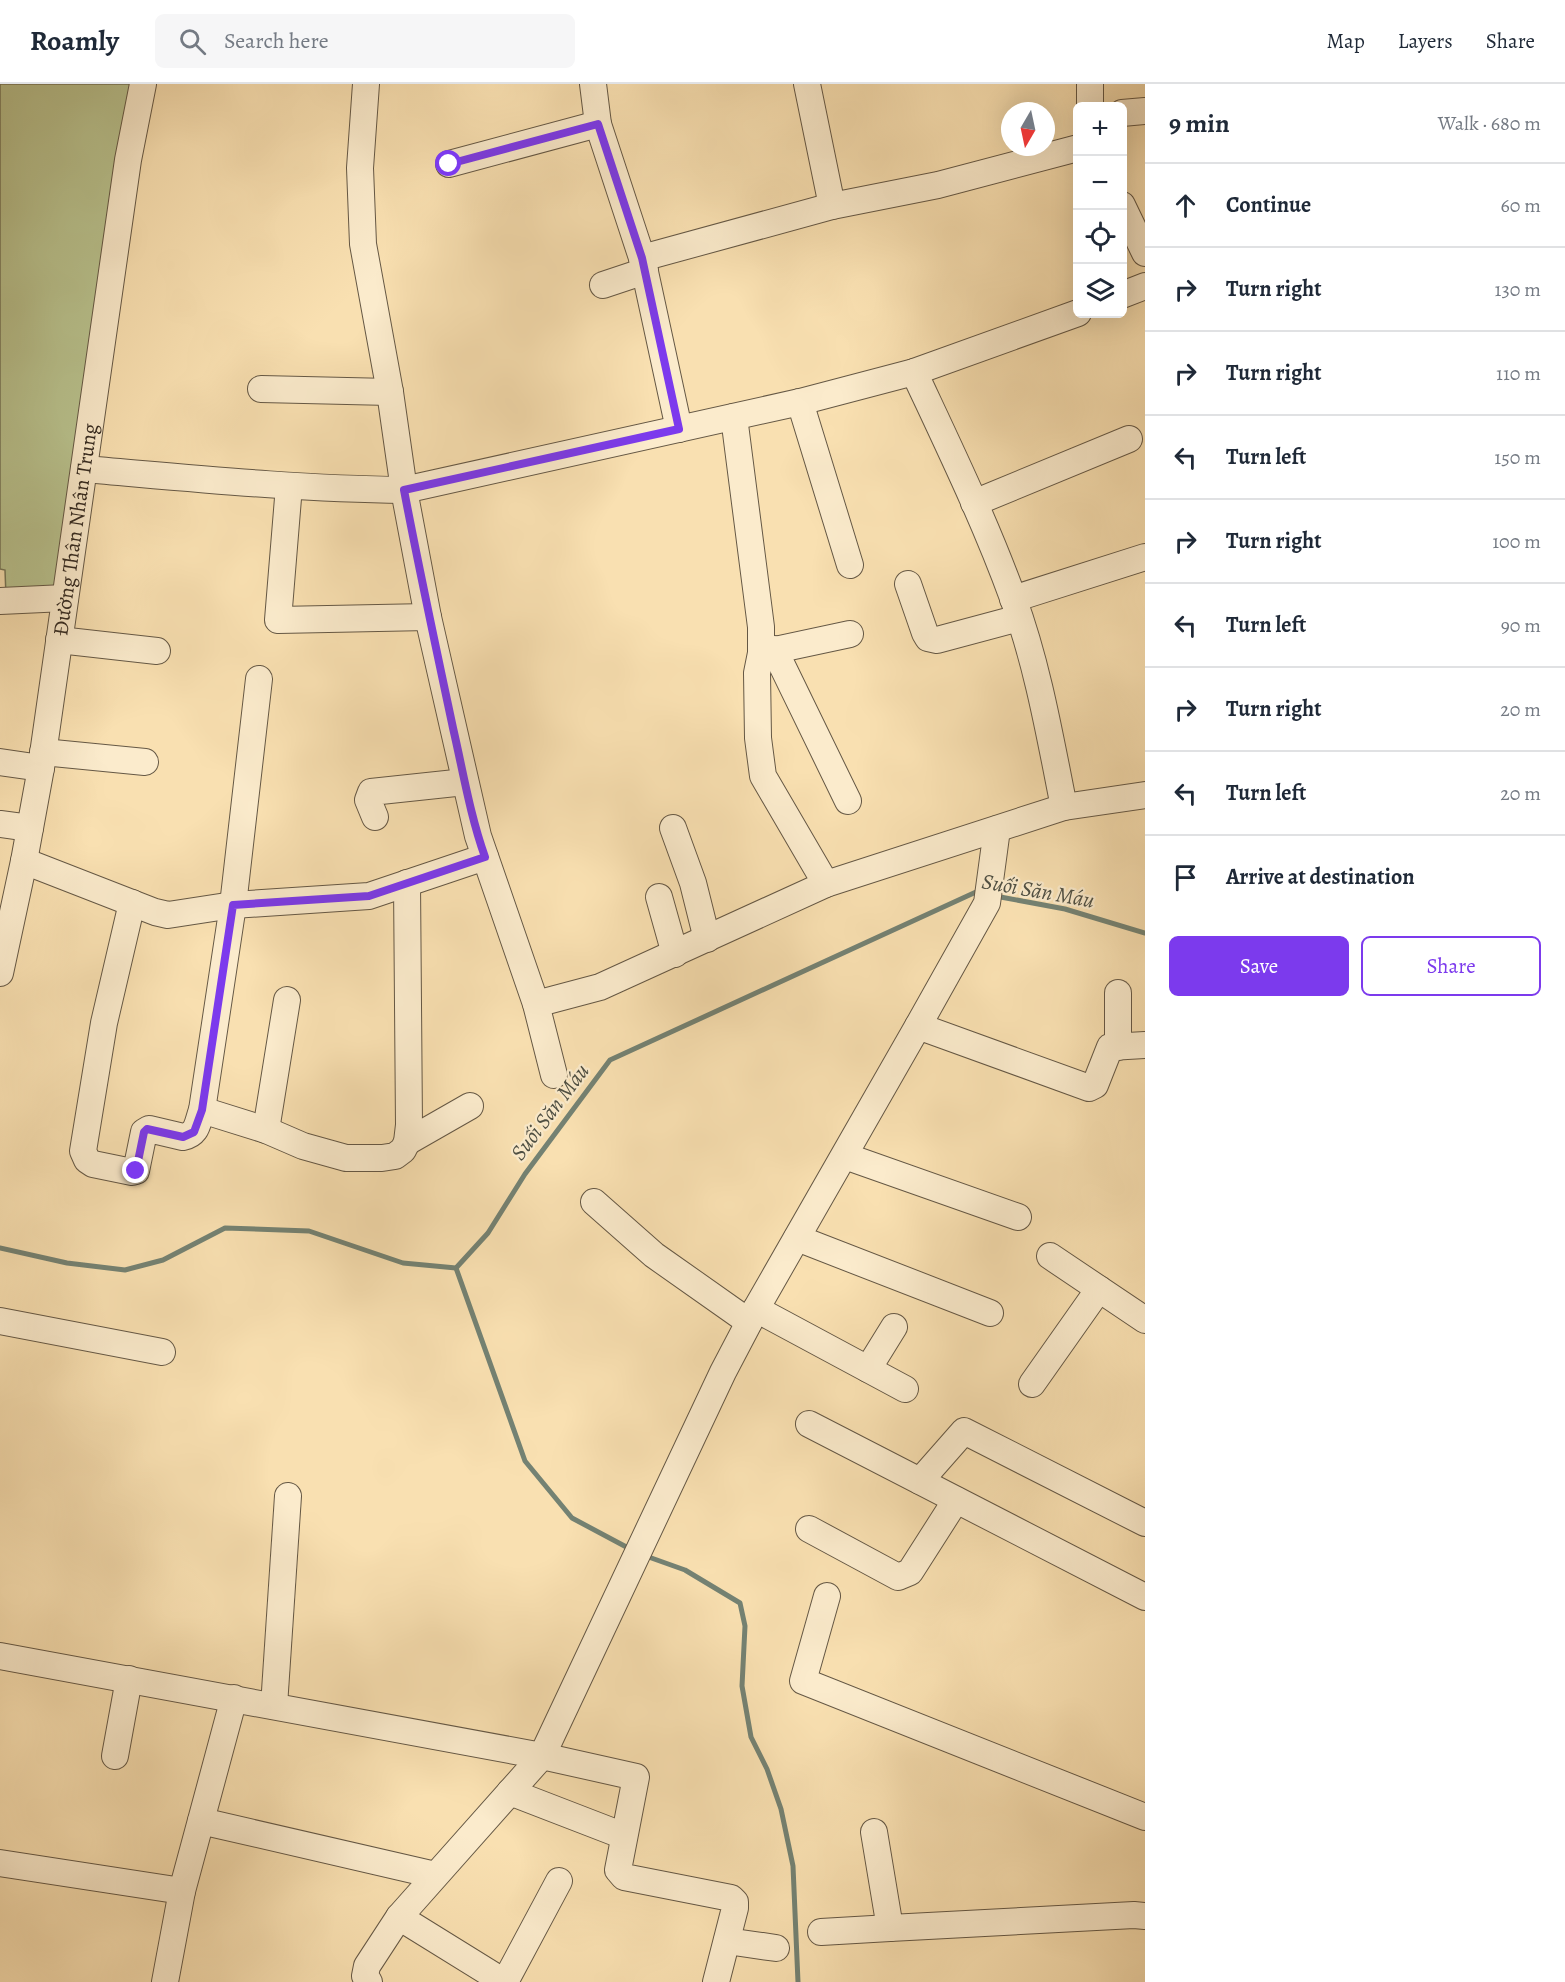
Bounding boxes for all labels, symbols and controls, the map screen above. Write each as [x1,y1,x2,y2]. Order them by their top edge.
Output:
search box [155,14,575,68]
text: Roamly [30,22,119,60]
icon: search [176,25,209,58]
text: Search here [224,26,329,56]
text: Map [1326,27,1365,55]
text: Layers [1398,27,1453,55]
text: Share [1486,27,1535,55]
north arrow [1001,102,1055,156]
map controls [1073,102,1127,318]
button: + [1073,102,1127,156]
text: 9 min [1169,106,1230,141]
text: Walk · 680 m [1438,110,1541,137]
route start [435,150,461,176]
button: − [1073,156,1127,210]
icon: ahead [1169,189,1202,222]
text: Continue [1226,190,1311,220]
text: 60 m [1501,192,1541,219]
button: locate [1073,210,1127,264]
button: layers [1073,264,1127,318]
icon: right [1169,273,1202,306]
text: Turn right [1226,274,1322,304]
text: 130 m [1495,276,1541,303]
icon: right [1169,357,1202,390]
text: Turn right [1226,358,1322,388]
text: 110 m [1496,360,1541,387]
street label: Đường Thân Nhân Trung [46,421,104,637]
icon: left [1169,441,1202,474]
text: Turn left [1226,442,1306,472]
text: 150 m [1494,444,1541,471]
icon: right [1169,525,1202,558]
text: Turn right [1226,526,1322,556]
text: 100 m [1492,528,1541,555]
icon: left [1169,609,1202,642]
text: Turn left [1226,610,1306,640]
text: 90 m [1501,612,1541,639]
icon: right [1169,693,1202,726]
text: Turn right [1226,694,1322,724]
text: 20 m [1500,696,1541,723]
icon: left [1169,777,1202,810]
text: Turn left [1226,778,1306,808]
text: 20 m [1500,780,1541,807]
icon: arrive [1169,861,1202,894]
text: Arrive at destination [1226,862,1415,892]
water label: Suối Săn Máu [979,866,1097,916]
button: Save [1169,936,1349,996]
button: Share [1361,936,1541,996]
water label: Suối Săn Máu [504,1057,596,1167]
route end [122,1157,148,1183]

